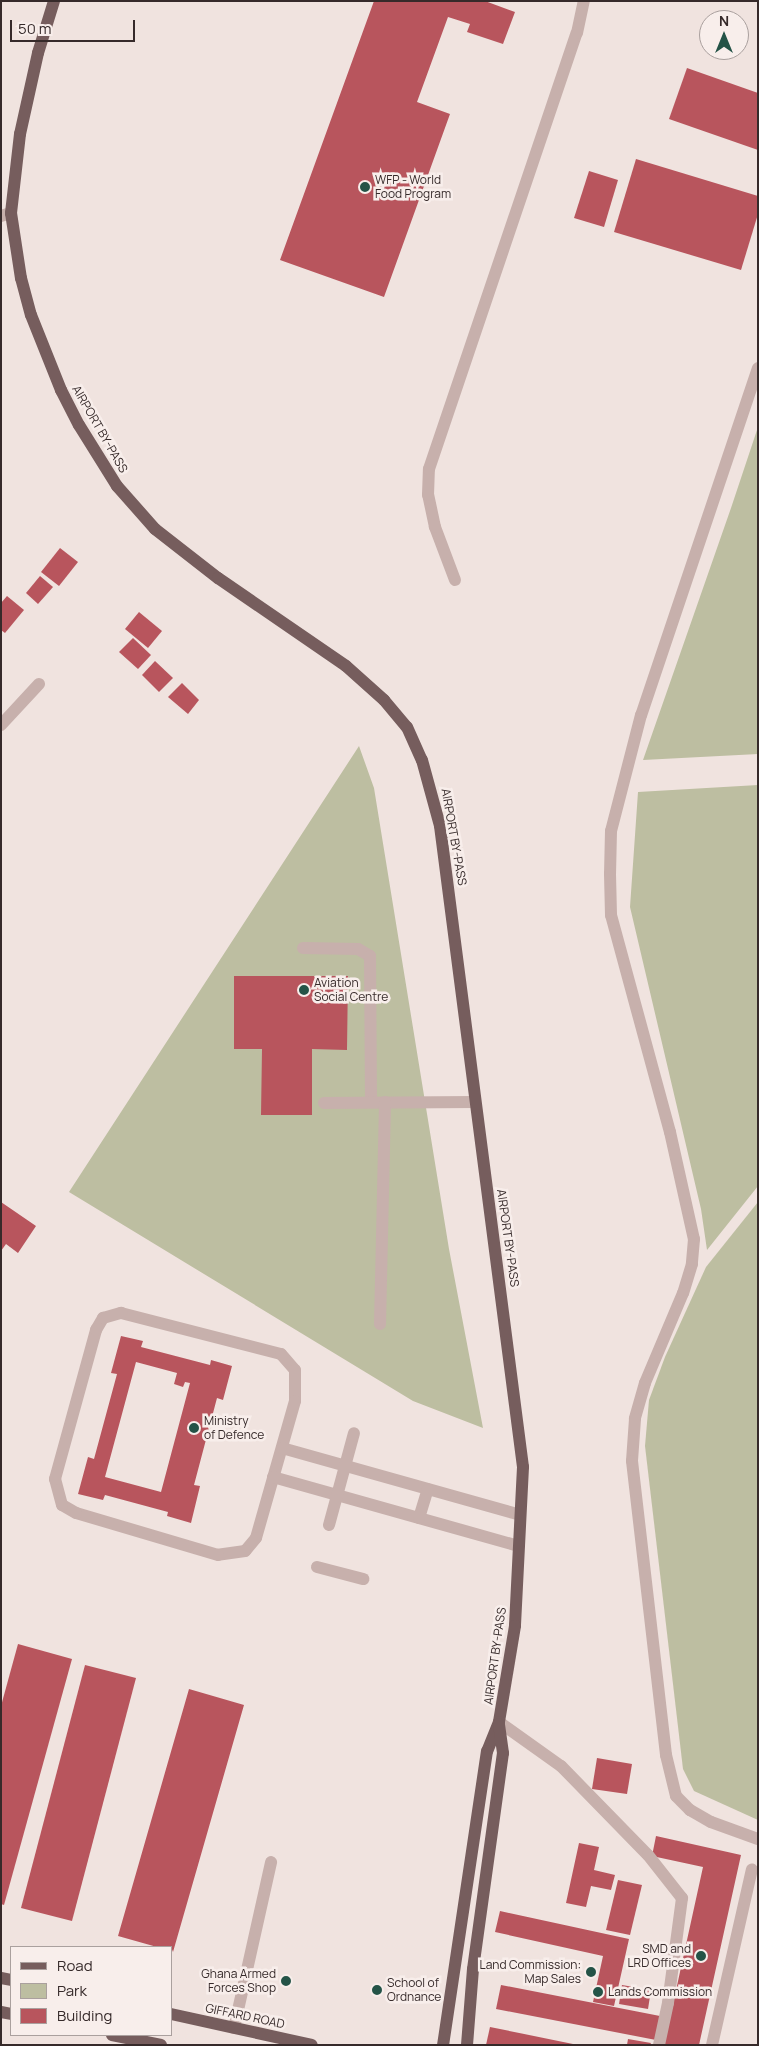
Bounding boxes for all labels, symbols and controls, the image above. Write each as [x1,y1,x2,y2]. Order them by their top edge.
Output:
scale bar [12,10,138,42]
north arrow [699,10,749,60]
text: N [719,11,729,30]
text: 50 m [18,18,52,39]
place label: WFP - World Food Program [375,173,451,201]
marker: WFP - World Food Program [359,181,371,193]
street label: AIRPORT BY-PASS [69,383,131,475]
street label: AIRPORT BY-PASS [438,787,470,887]
place label: Aviation Social Centre [314,976,388,1004]
marker: Aviation Social Centre [298,984,310,996]
street label: AIRPORT BY-PASS [494,1188,522,1288]
place label: Ministry of Defence [204,1414,264,1442]
marker: Ministry of Defence [188,1422,200,1434]
street label: AIRPORT BY-PASS [481,1606,509,1706]
place label: SMD and LRD Offices [627,1942,691,1970]
legend [10,1946,172,2036]
marker: SMD and LRD Offices [695,1950,707,1962]
text: Road [57,1955,93,1976]
place label: Land Commission: Map Sales [480,1958,581,1986]
marker: Land Commission: Map Sales [585,1966,597,1978]
place label: Ghana Armed Forces Shop [201,1967,276,1995]
marker: Ghana Armed Forces Shop [280,1975,292,1987]
place label: School of Ordnance [387,1976,441,2004]
text: Park [57,1980,87,2001]
marker: School of Ordnance [371,1984,383,1996]
place label: Lands Commission [608,1985,712,1999]
marker: Lands Commission [592,1986,604,1998]
street label: GIFFARD ROAD [204,2001,286,2031]
text: Building [57,2005,112,2026]

